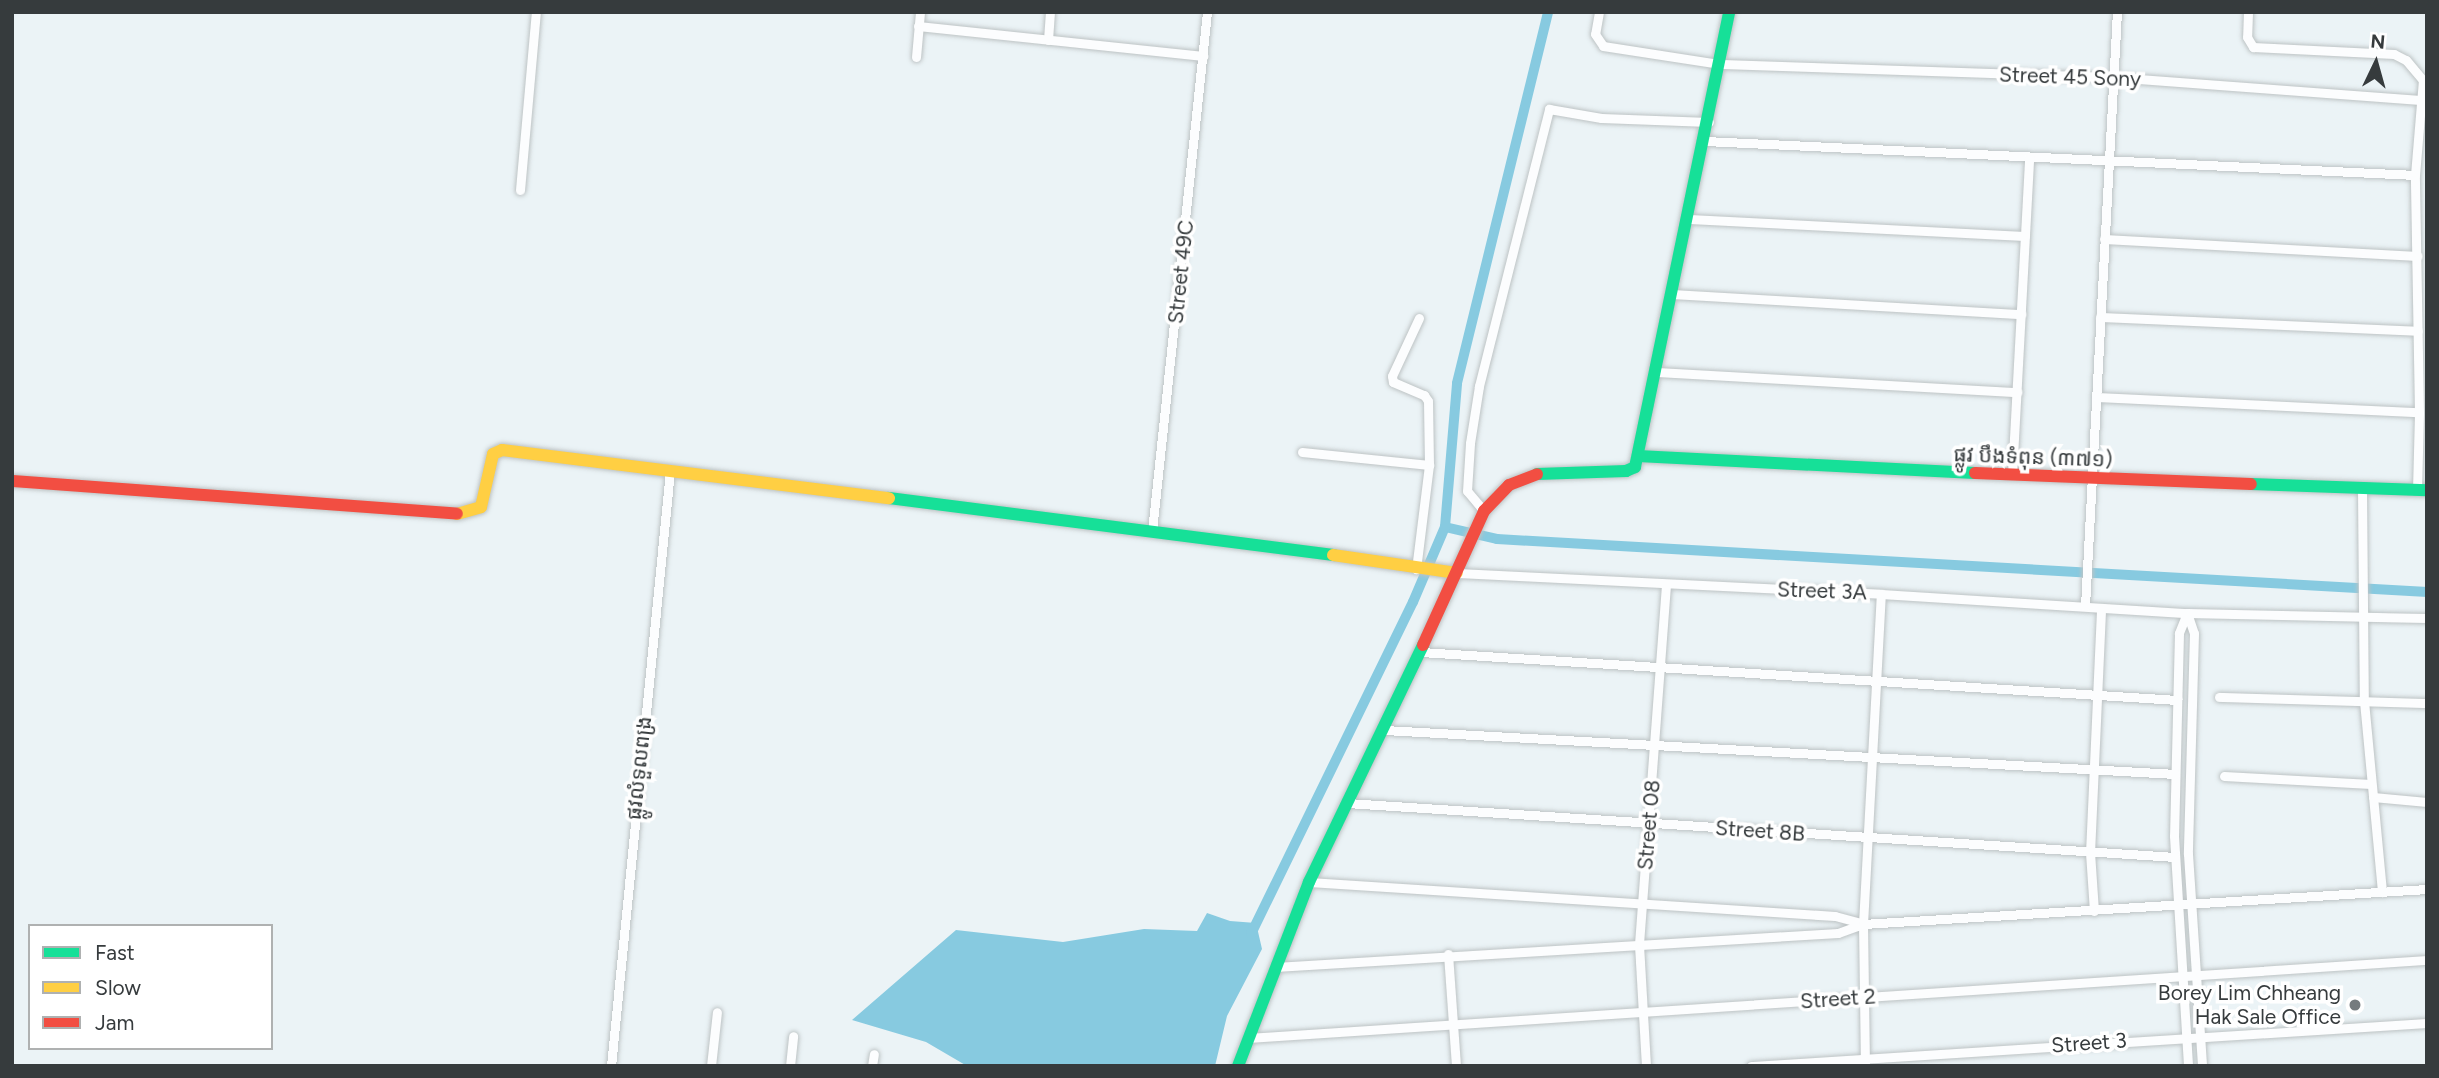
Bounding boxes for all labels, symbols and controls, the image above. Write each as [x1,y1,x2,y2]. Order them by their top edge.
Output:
north arrow [2341,28,2411,98]
text: N [2370,29,2386,54]
street label: Street 45 Sony [1999,62,2141,92]
street label: Street 49C [1163,219,1199,325]
street label: ផ្លូវ បឹងទំពុន (៣៧១) [1953,442,2113,472]
street label: Street 3A [1777,577,1867,605]
street label: ផ្លូវលំទួលពង្រ [621,715,657,821]
street label: Street 08 [1633,779,1665,871]
street label: Street 8B [1714,815,1806,847]
legend [28,924,273,1050]
text: Fast [95,940,135,965]
text: Slow [95,975,141,1000]
place label: Borey Lim Chheang Hak Sale Office [2158,980,2341,1030]
street label: Street 2 [1799,984,1877,1014]
marker: Borey Lim Chheang Hak Sale Office [2347,997,2363,1013]
text: Jam [95,1010,134,1035]
street label: Street 3 [2051,1028,2127,1058]

